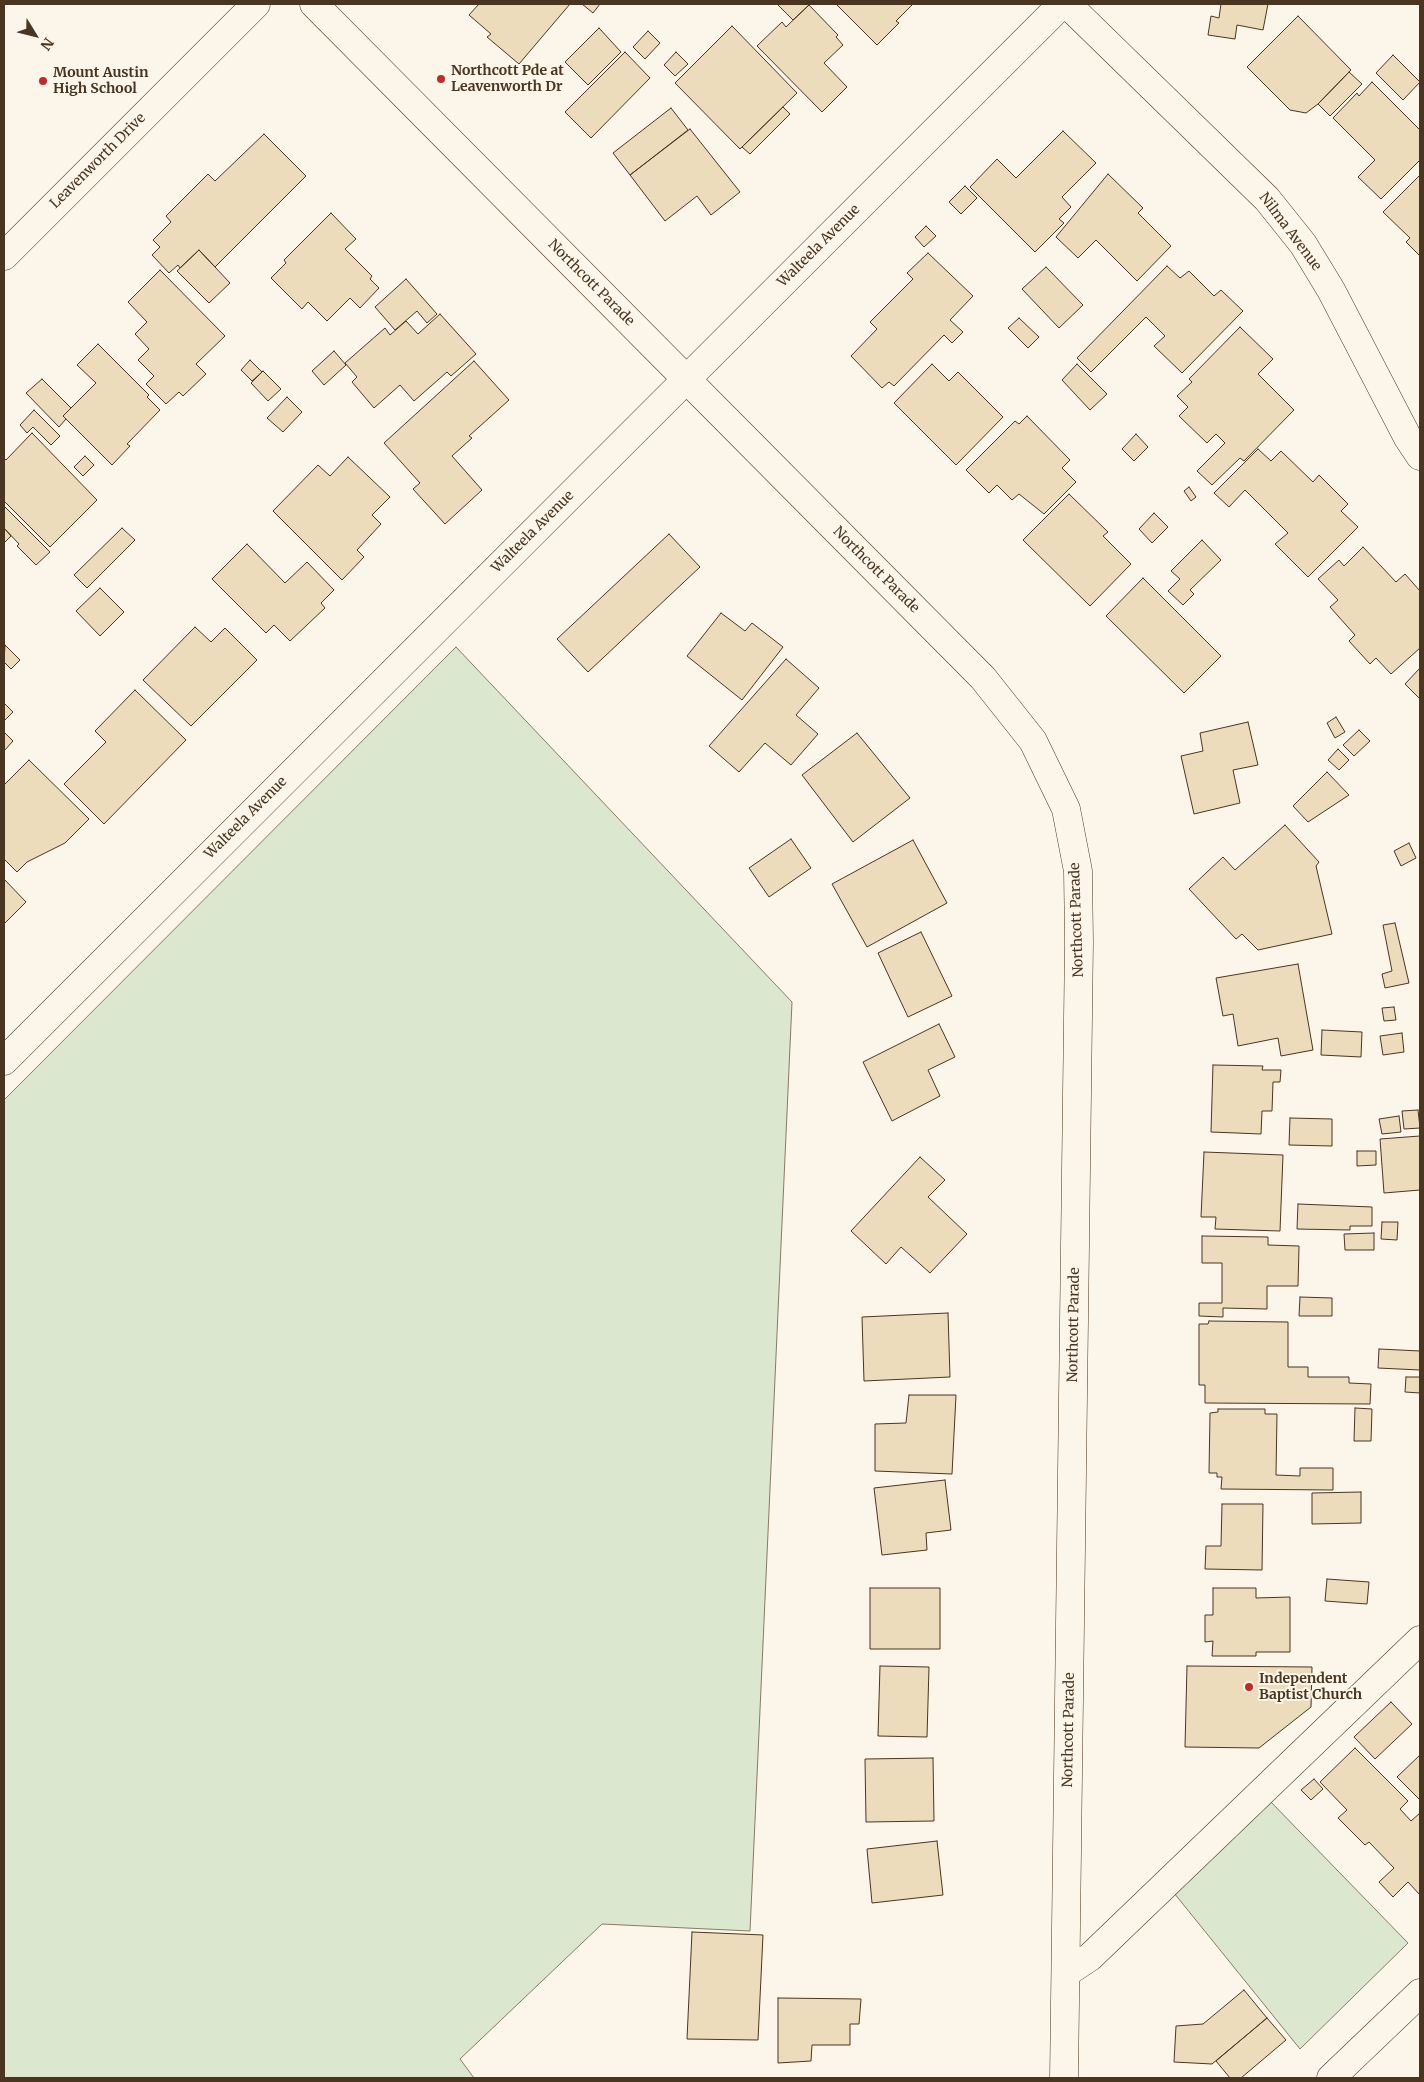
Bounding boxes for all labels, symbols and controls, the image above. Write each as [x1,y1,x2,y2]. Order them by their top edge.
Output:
north arrow [10,10,60,60]
text: N [37,34,58,54]
place label: Northcott Pde at Leavenworth Dr [451,63,564,95]
place label: Mount Austin High School [53,65,148,98]
marker: Northcott Pde at Leavenworth Dr [435,73,447,85]
marker: Mount Austin High School [37,75,49,87]
street label: Leavenworth Drive [47,110,149,212]
street label: Nilma Avenue [1255,190,1325,274]
street label: Walteela Avenue [774,201,864,291]
street label: Northcott Parade [544,236,638,330]
street label: Walteela Avenue [488,487,578,577]
street label: Northcott Parade [829,523,923,617]
street label: Walteela Avenue [201,773,291,863]
street label: Northcott Parade [1067,862,1087,978]
street label: Northcott Parade [1065,1267,1083,1383]
place label: Independent Baptist Church [1259,1671,1362,1704]
street label: Northcott Parade [1060,1672,1078,1788]
marker: Independent Baptist Church [1243,1681,1255,1693]

